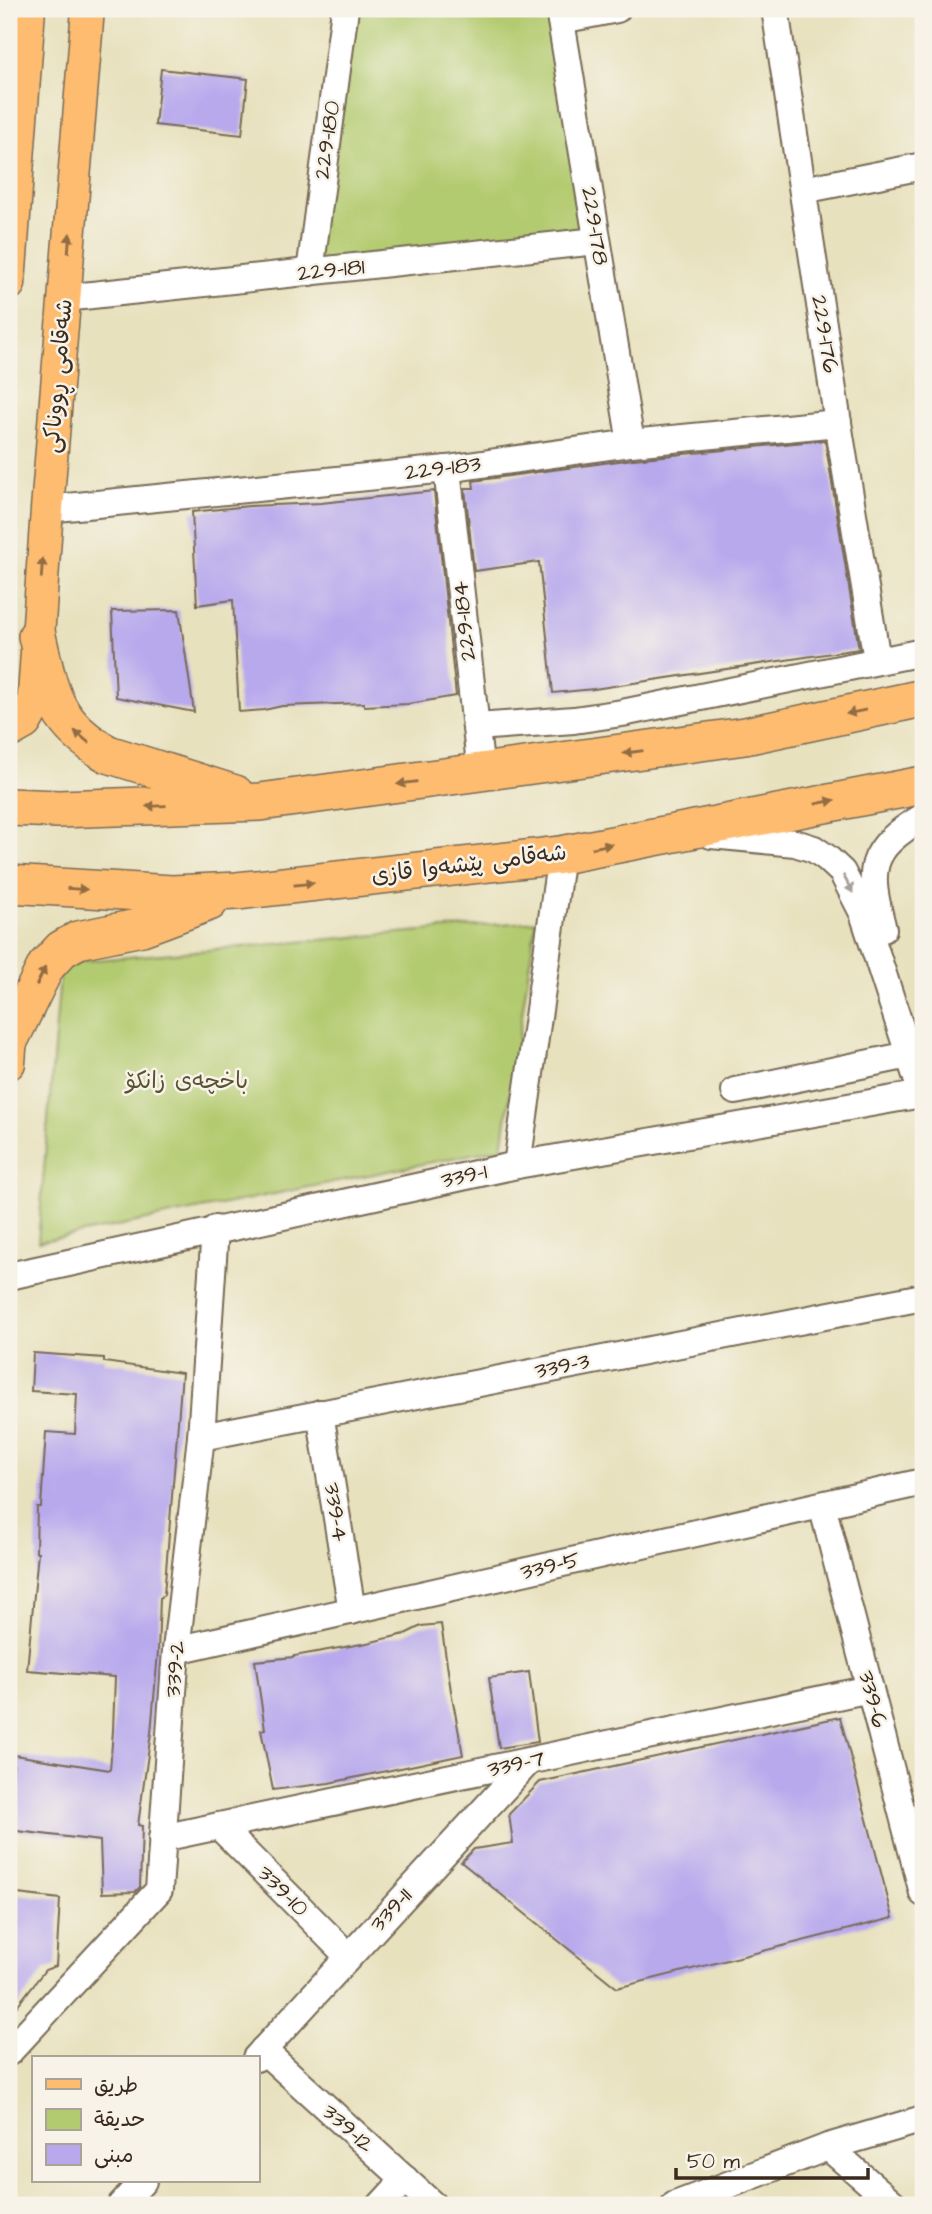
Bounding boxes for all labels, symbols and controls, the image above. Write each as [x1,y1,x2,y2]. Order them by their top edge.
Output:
street label: 229-180 [306,99,348,181]
street label: 229-178 [573,185,617,267]
one-way arrow [64,232,75,254]
street label: 229-181 [296,251,366,289]
street label: 229-176 [803,293,847,375]
street label: شەقامی ڕووناکی [35,297,83,455]
street label: 229-183 [403,447,483,489]
one-way arrow [37,556,48,578]
street label: 229-184 [444,579,484,662]
one-way arrow [845,707,867,718]
one-way arrow [73,730,90,745]
one-way arrow [621,747,643,758]
one-way arrow [396,777,418,788]
one-way arrow [814,797,836,808]
one-way arrow [145,800,167,811]
street label: شەقامی پێشەوا قازی [369,836,569,892]
one-way arrow [591,841,613,852]
one-way arrow [842,875,854,895]
one-way arrow [293,878,315,889]
one-way arrow [66,884,88,895]
one-way arrow [36,966,47,986]
park label: باخچەی زانکۆ [124,1065,248,1097]
street label: 339-1 [438,1155,490,1196]
street label: 339-3 [532,1345,593,1387]
street label: 339-4 [316,1480,356,1544]
street label: 339-5 [517,1544,583,1588]
street label: 339-2 [157,1639,193,1699]
street label: 339-6 [850,1667,896,1731]
street label: 339-7 [484,1742,548,1786]
street label: 339-10 [250,1858,316,1924]
street label: 339-11 [362,1881,420,1939]
legend [32,2056,259,2182]
text: طريق [94,2071,138,2100]
street label: 339-12 [315,2096,381,2160]
text: حديقة [94,2105,145,2134]
scale bar [676,2137,869,2181]
text: مبنى [94,2141,133,2170]
text: 50 m [687,2147,741,2176]

